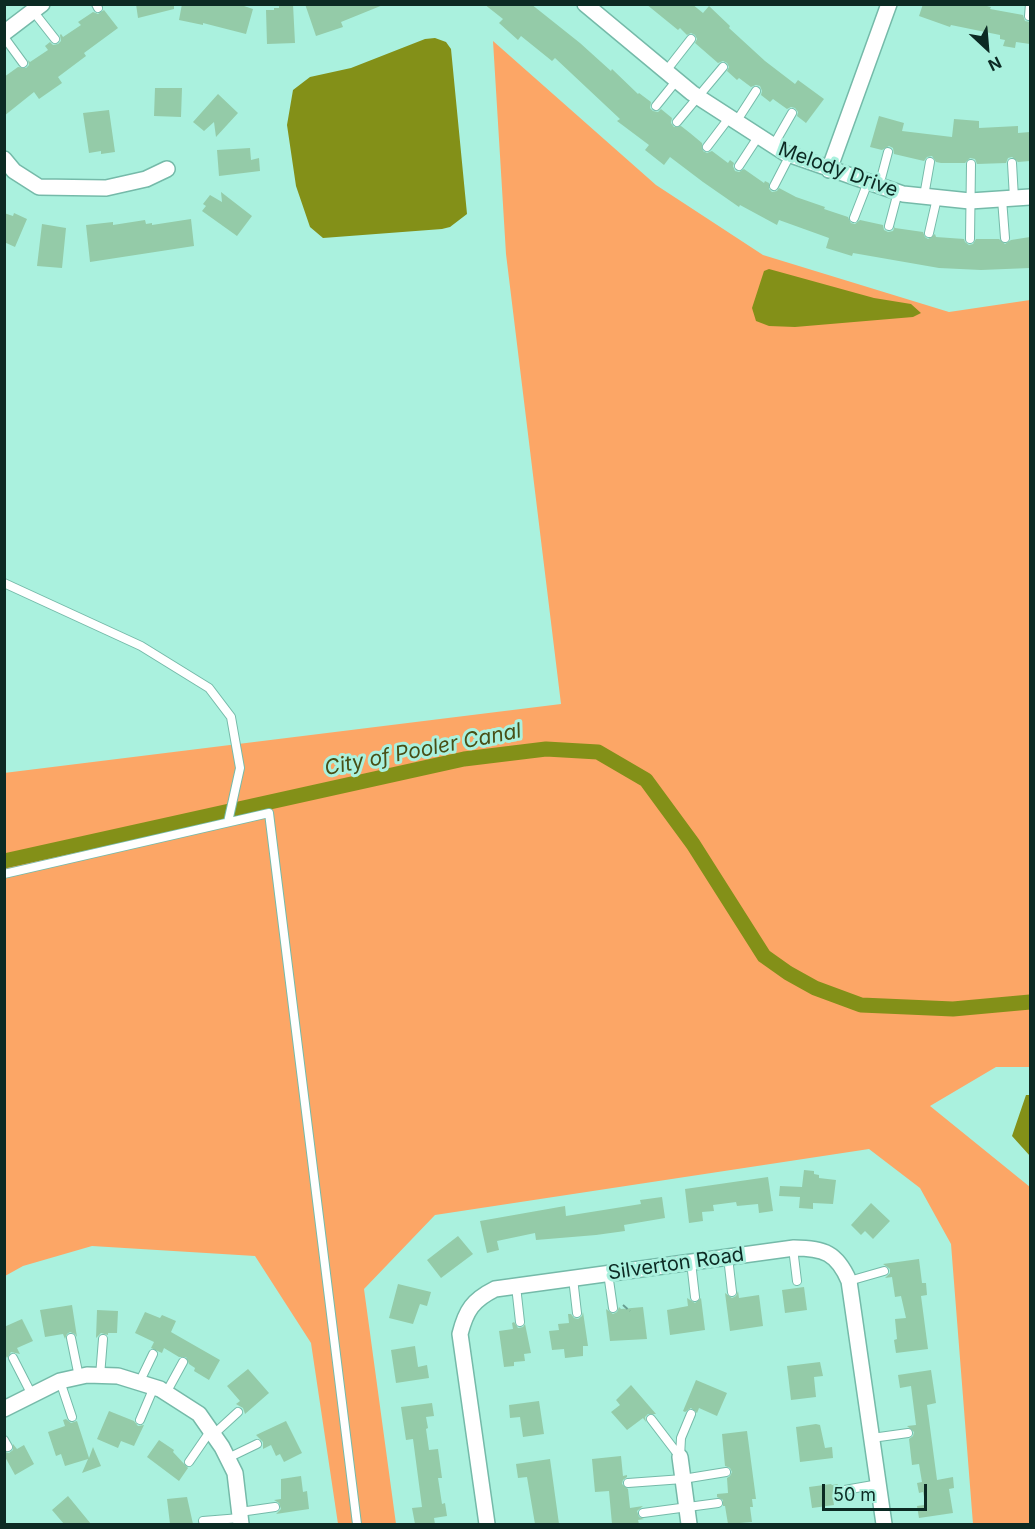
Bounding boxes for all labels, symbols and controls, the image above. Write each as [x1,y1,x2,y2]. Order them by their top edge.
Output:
north arrow [957,18,1017,78]
text: N [985,53,1005,76]
street label: Melody Drive [775,137,901,203]
water label: City of Pooler Canal [322,719,524,781]
street label: Silverton Road [607,1243,745,1285]
scale bar [825,1472,930,1510]
text: 50 m [833,1484,876,1505]

